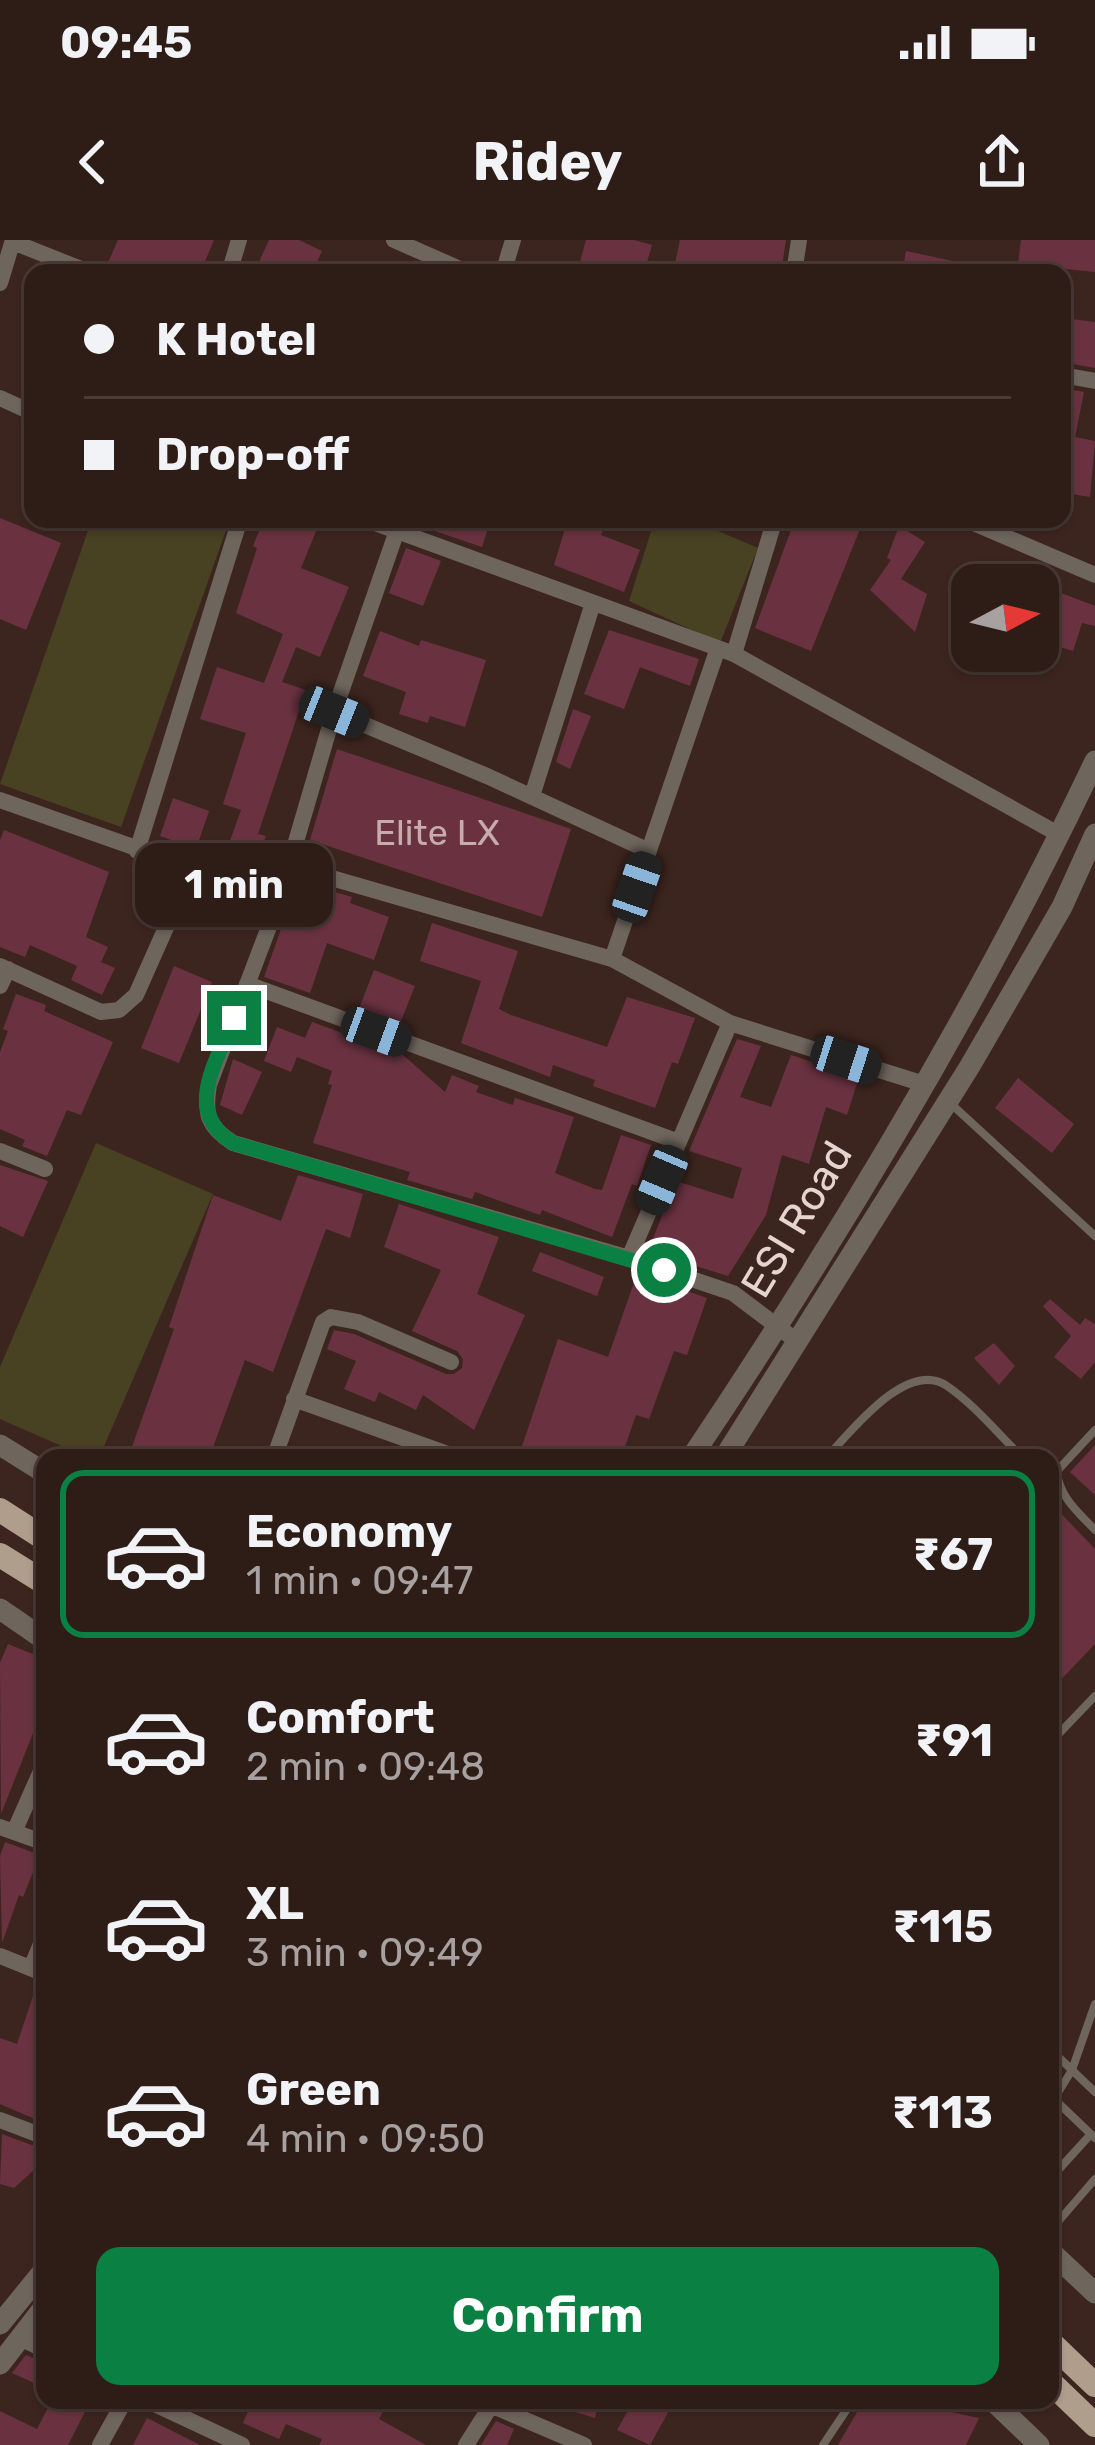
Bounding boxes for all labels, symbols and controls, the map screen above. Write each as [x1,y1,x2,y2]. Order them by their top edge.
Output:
text: 09:45 [60,16,192,69]
icon: back [60,129,126,195]
icon: share [969,129,1035,195]
text: Ridey [473,130,622,194]
text: K Hotel [156,313,317,366]
text: Drop-off [156,428,349,481]
north arrow [951,564,1059,672]
map controls [951,564,1059,672]
car [294,682,374,742]
house number: Elite LX [374,811,500,854]
callout: 1 min [135,844,333,928]
car [608,847,666,927]
text: 1 min [184,862,284,908]
route end [207,991,261,1045]
car [336,1003,416,1061]
car [806,1032,886,1088]
street label: ESI Road [731,1133,863,1306]
car [631,1140,693,1220]
route start [637,1243,691,1297]
icon: car [102,1500,210,1608]
text: Economy [246,1505,452,1558]
text: ₹67 [912,1528,993,1581]
text: 1 min · 09:47 [246,1558,473,1604]
icon: car [102,1686,210,1794]
text: Comfort [246,1691,435,1744]
text: ₹91 [915,1714,993,1767]
text: 2 min · 09:48 [246,1744,485,1790]
icon: car [102,1872,210,1980]
text: XL [246,1877,304,1930]
text: ₹115 [892,1900,993,1953]
text: 3 min · 09:49 [246,1930,484,1976]
icon: car [102,2058,210,2166]
text: Green [246,2063,381,2116]
text: ₹113 [892,2086,993,2139]
text: 4 min · 09:50 [246,2116,485,2162]
button: Confirm [96,2247,999,2385]

